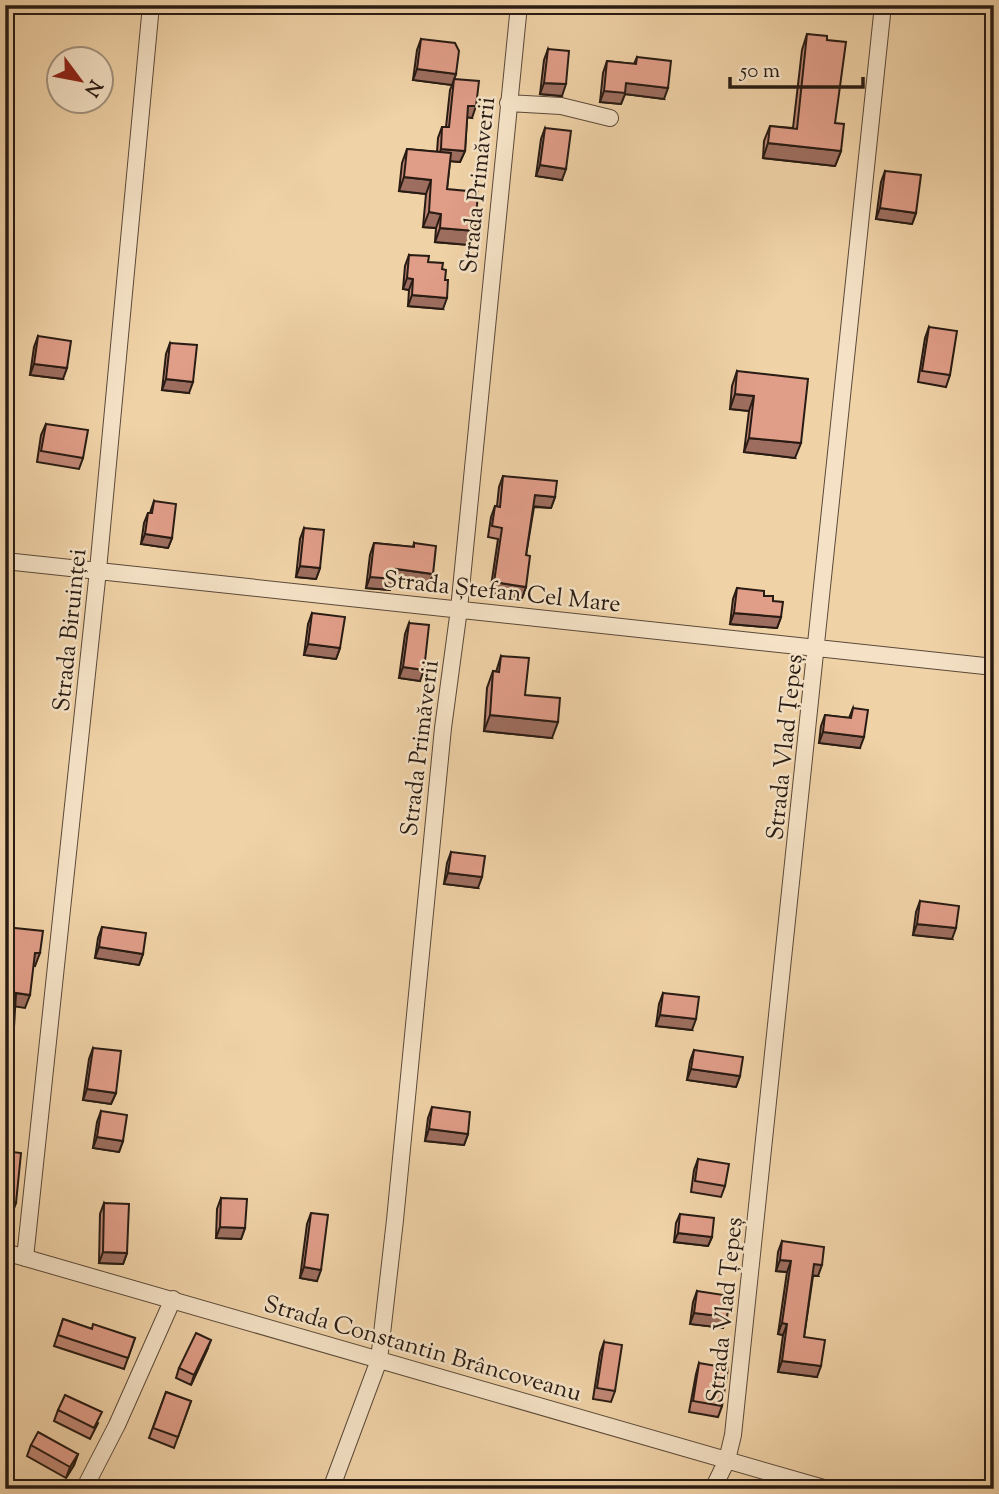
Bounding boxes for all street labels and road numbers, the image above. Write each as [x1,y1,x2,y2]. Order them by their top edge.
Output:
street label: Strada Primăverii [453,95,505,275]
street label: Strada Biruinței [46,547,96,713]
street label: Strada Ștefan Cel Mare [381,564,622,622]
street label: Strada Vlad Țepeș [759,652,813,842]
street label: Strada Primăverii [393,658,449,838]
street label: Strada Vlad Țepeș [699,1215,753,1405]
street label: Strada Constantin Brâncoveanu [260,1288,586,1412]

